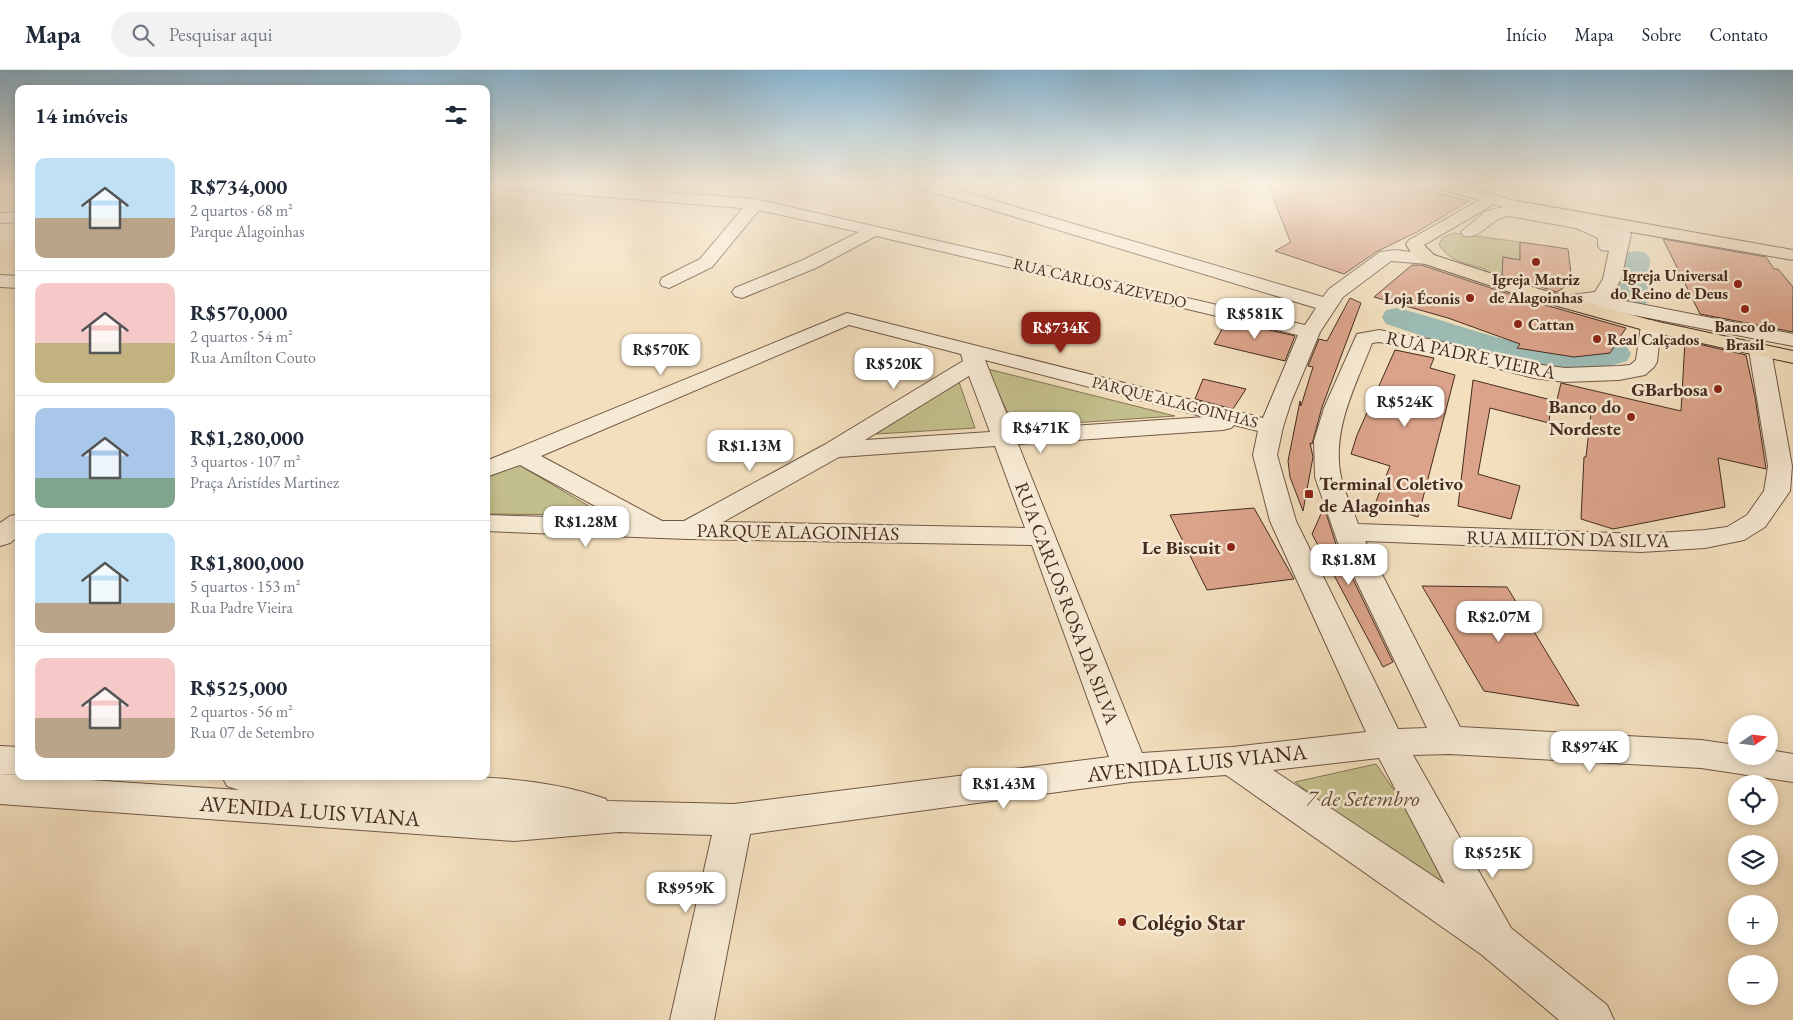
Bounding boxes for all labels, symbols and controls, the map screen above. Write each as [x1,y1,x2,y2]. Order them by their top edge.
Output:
search box [111,12,461,57]
text: Mapa [25,19,81,50]
icon: search [129,21,157,49]
text: Pesquisar aqui [169,22,272,47]
text: Início [1506,23,1547,46]
text: Mapa [1575,23,1614,46]
text: Sobre [1642,23,1681,46]
text: Contato [1709,23,1768,46]
icon: filters [442,101,470,129]
text: 14 imóveis [35,102,128,129]
text: R$734,000 [190,173,287,200]
icon: home [75,178,135,238]
text: 2 quartos · 68 m² [190,200,293,221]
text: Parque Alagoinhas [190,221,304,242]
street label: RUA CARLOS AZEVEDO [1011,253,1189,313]
marker: Igreja Matriz de Alagoinhas [1530,256,1542,268]
place label: Igreja Universal do Reino de Deus [1611,265,1728,304]
place label: Igreja Matriz de Alagoinhas [1489,269,1583,308]
marker: Igreja Universal do Reino de Deus [1732,278,1744,290]
place label: Loja Éconis [1384,288,1460,309]
marker: Loja Éconis [1464,292,1476,304]
pin: R$581K [1214,298,1296,340]
text: R$570,000 [190,299,287,326]
icon: home [75,303,135,363]
text: R$581K [1226,303,1284,324]
marker: Banco do Brasil [1739,303,1751,315]
pin: R$734K [1020,312,1102,354]
place label: Cattan [1528,314,1574,335]
place label: Banco do Brasil [1714,316,1776,355]
text: R$734K [1032,317,1090,338]
marker: Cattan [1512,318,1524,330]
street label: RUA PADRE VIEIRA [1384,325,1559,385]
text: 2 quartos · 54 m² [190,326,293,347]
place label: Real Calçados [1607,329,1700,350]
marker: Real Calçados [1591,333,1603,345]
pin: R$570K [620,334,702,376]
text: R$570K [632,339,690,360]
text: Rua Amílton Couto [190,347,316,368]
pin: R$520K [853,348,935,390]
text: R$520K [865,353,923,374]
street label: PARQUE ALAGOINHAS [1090,371,1260,433]
place label: GBarbosa [1631,377,1709,402]
marker: GBarbosa [1712,383,1724,395]
pin: R$524K [1364,386,1446,428]
text: R$524K [1376,391,1434,412]
place label: Banco do Nordeste [1548,394,1621,441]
marker: Banco do Nordeste [1625,411,1637,423]
pin: R$471K [1000,412,1082,454]
text: R$471K [1012,417,1070,438]
text: R$1,280,000 [190,424,304,451]
icon: home [75,428,135,488]
pin: R$1.13M [704,430,796,472]
text: R$1.13M [718,435,782,456]
text: 3 quartos · 107 m² [190,451,301,472]
place label: Terminal Coletivo de Alagoinhas [1319,471,1463,518]
text: Praça Aristídes Martinez [190,472,339,493]
street label: RUA CARLOS ROSA DA SILVA [1009,478,1125,728]
marker: Terminal Coletivo de Alagoinhas [1303,488,1315,500]
pin: R$1.28M [540,506,632,548]
text: R$1.28M [554,511,618,532]
street label: PARQUE ALAGOINHAS [697,518,900,546]
street label: RUA MILTON DA SILVA [1466,525,1671,553]
place label: Le Biscuit [1142,535,1221,560]
marker: Le Biscuit [1225,541,1237,553]
pin: R$1.8M [1308,544,1390,586]
text: R$1,800,000 [190,549,304,576]
text: R$1.8M [1321,549,1377,570]
icon: home [75,553,135,613]
text: 5 quartos · 153 m² [190,576,301,597]
text: Rua Padre Vieira [190,597,293,618]
pin: R$2.07M [1453,600,1545,643]
text: R$2.07M [1467,606,1531,627]
text: R$525,000 [190,674,287,701]
icon: home [75,678,135,738]
text: 2 quartos · 56 m² [190,701,293,722]
north arrow [1728,715,1778,765]
map controls [1728,715,1778,1005]
text: Rua 07 de Setembro [190,722,314,743]
pin: R$974K [1549,730,1631,773]
text: R$974K [1561,736,1619,757]
street label: AVENIDA LUIS VIANA [1085,737,1309,789]
pin: R$1.43M [958,768,1050,810]
text: R$1.43M [972,773,1036,794]
button: locate [1728,775,1778,825]
park label: 7 de Setembro [1306,784,1420,813]
street label: AVENIDA LUIS VIANA [198,789,422,833]
button: layers [1728,835,1778,885]
pin: R$525K [1452,836,1534,879]
text: R$525K [1464,842,1522,863]
pin: R$959K [645,872,727,914]
text: R$959K [657,877,715,898]
button: + [1728,895,1778,945]
place label: Colégio Star [1132,908,1246,937]
marker: Colégio Star [1116,916,1128,928]
button: − [1728,955,1778,1005]

